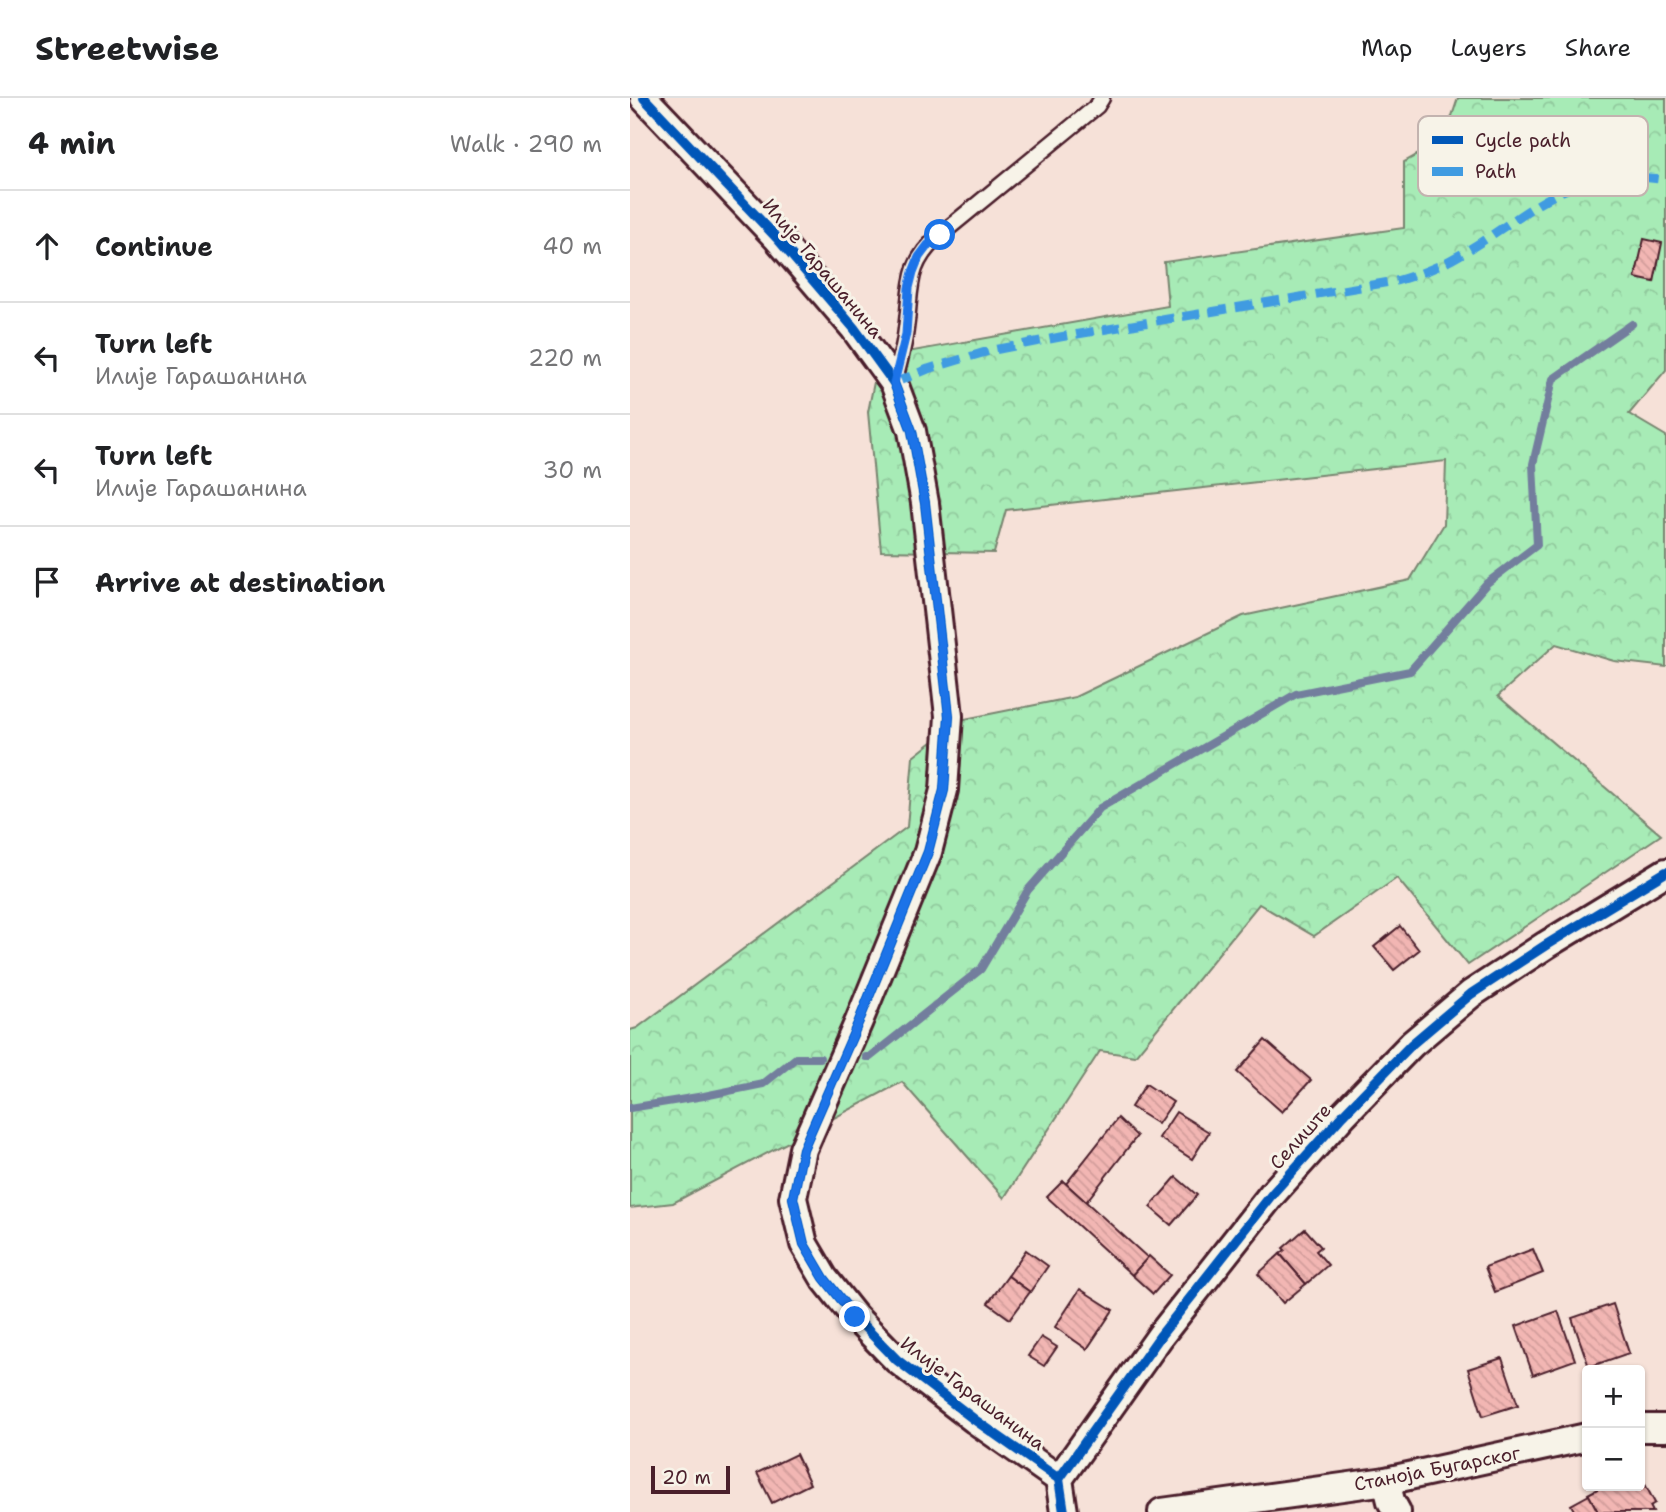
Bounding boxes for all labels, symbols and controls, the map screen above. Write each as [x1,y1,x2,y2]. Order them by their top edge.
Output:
text: Streetwise [35,26,219,71]
text: Map [1361,32,1412,64]
text: Layers [1450,32,1527,64]
text: Share [1565,32,1631,64]
legend [1418,116,1648,196]
text: 4 min [28,123,115,164]
text: Cycle path [1475,128,1571,153]
text: Walk · 290 m [450,129,602,159]
text: Path [1475,159,1517,184]
street label: Илије Гарашанина [757,193,889,343]
route start [924,219,955,250]
icon: ahead [28,227,66,265]
text: Continue [95,229,213,264]
text: 40 m [542,231,602,261]
text: Turn left [95,326,212,361]
icon: left [28,339,66,377]
text: 220 m [528,343,602,373]
text: Илије Гарашанина [95,361,307,391]
text: Turn left [95,438,212,473]
icon: left [28,451,66,489]
text: 30 m [543,455,602,485]
text: Илије Гарашанина [95,473,307,503]
icon: arrive [28,563,66,601]
text: Arrive at destination [95,565,385,600]
street label: Селиште [1264,1098,1337,1175]
route end [839,1301,870,1332]
street label: Илије Гарашанина [895,1331,1050,1456]
map controls [1582,1365,1645,1491]
button: + [1582,1365,1645,1428]
button: − [1582,1428,1645,1491]
street label: Станоја Бугарског [1352,1440,1523,1497]
scale bar [651,1463,730,1495]
text: 20 m [662,1465,711,1490]

